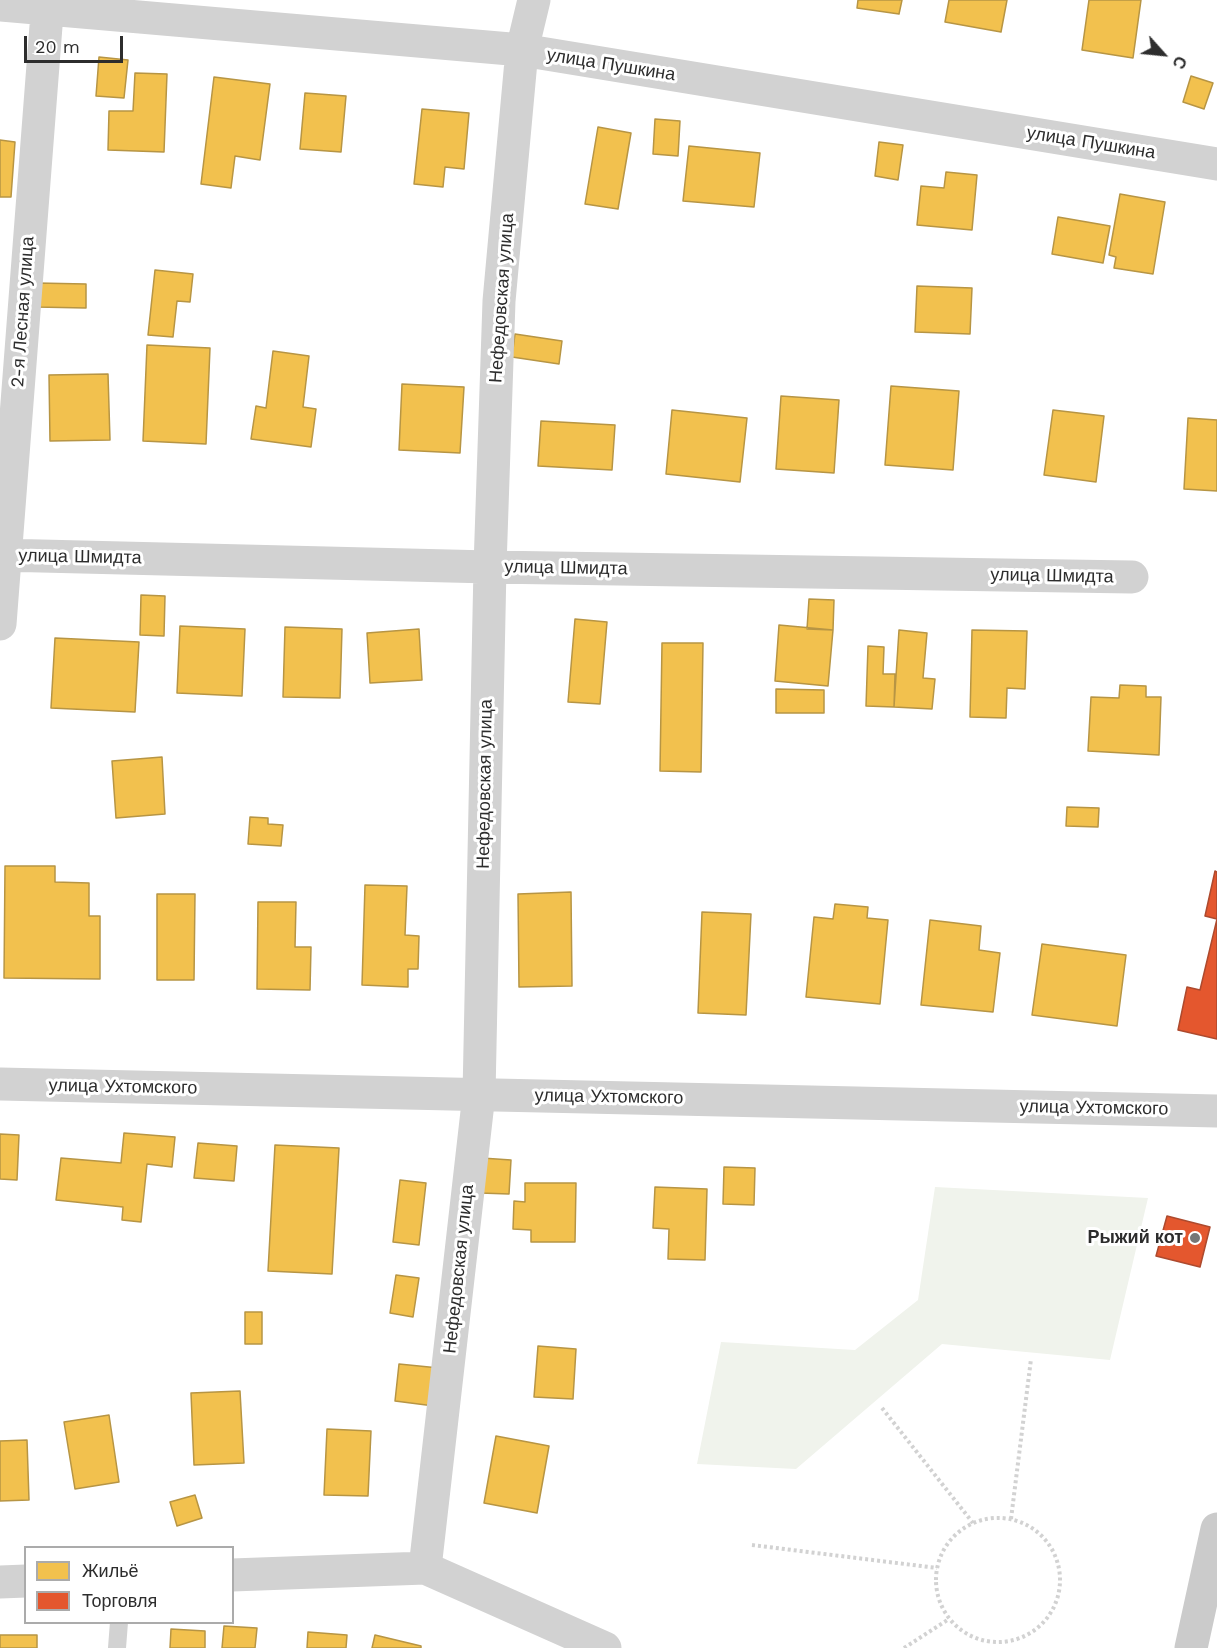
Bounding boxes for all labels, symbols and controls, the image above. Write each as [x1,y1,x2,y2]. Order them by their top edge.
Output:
scale bar [27,24,126,62]
north arrow [1133,24,1193,84]
text: 20 m [35,36,80,57]
street label: улица Пушкина [545,44,677,86]
text: С [1168,53,1191,72]
street label: улица Пушкина [1025,122,1157,164]
street label: Нефедовская улица [485,212,519,384]
street label: 2-я Лесная улица [7,236,39,388]
street label: улица Шмидта [18,545,142,569]
street label: улица Шмидта [504,556,628,580]
street label: улица Шмидта [990,564,1114,588]
street label: Нефедовская улица [473,699,497,869]
street label: улица Ухтомского [48,1075,198,1099]
street label: улица Ухтомского [534,1085,684,1109]
street label: улица Ухтомского [1019,1096,1169,1120]
street label: Нефедовская улица [439,1183,479,1355]
place label: Рыжий кот [1087,1227,1183,1249]
marker: Рыжий кот [1188,1231,1202,1245]
legend [24,1546,234,1624]
text: Жильё [82,1560,139,1581]
text: Торговля [82,1590,157,1611]

